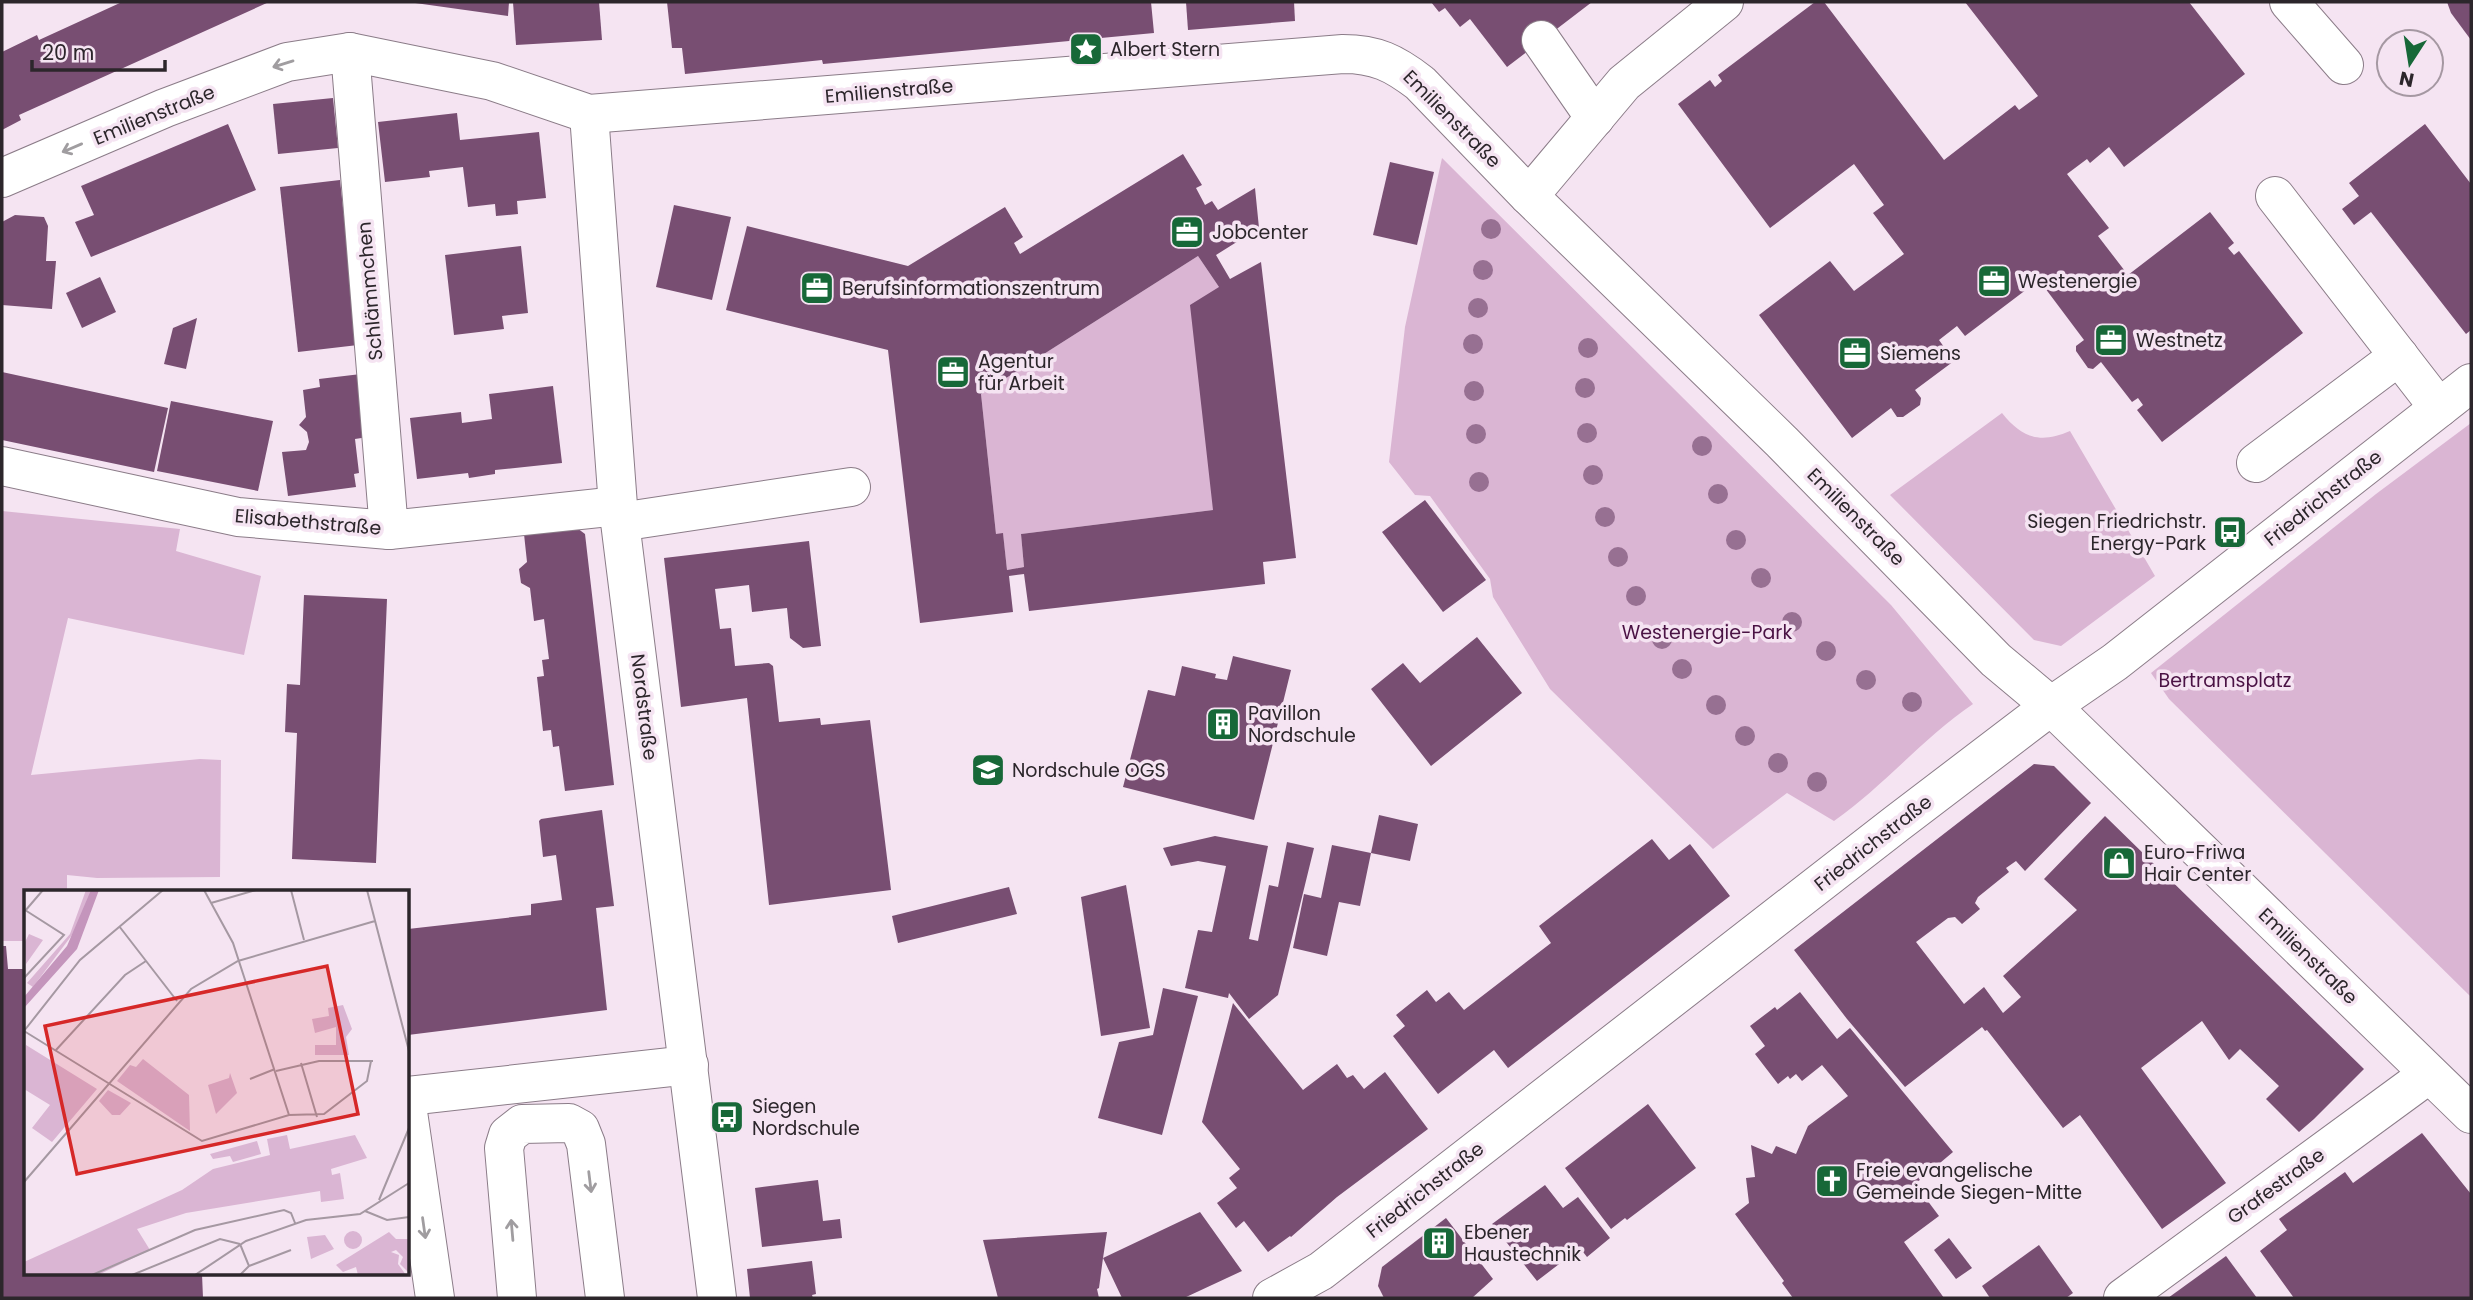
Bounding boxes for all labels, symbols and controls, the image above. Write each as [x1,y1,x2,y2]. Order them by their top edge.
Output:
scale bar [32,28,164,72]
north arrow [2375,28,2445,98]
place icon: Albert Stern [1067,30,1105,68]
place label: Albert Stern [1110,36,1220,63]
text: 20 m [42,38,95,67]
one-way arrow [273,59,295,72]
street label: Emilienstraße [1397,64,1507,174]
text: N [2397,64,2416,94]
street label: Emilienstraße [824,72,954,110]
street label: Emilienstraße [89,78,219,152]
one-way arrow [62,142,83,155]
office icon: Jobcenter [1168,213,1206,251]
place label: Jobcenter [1212,219,1308,246]
street label: Schlämmchen [350,221,390,361]
office icon: Westenergie [1975,262,2013,300]
place label: Westenergie [2018,268,2137,295]
office icon: Berufsinformationszentrum [798,269,836,307]
place label: Berufsinformationszentrum [842,275,1100,302]
office icon: Westnetz [2092,321,2130,359]
place label: Westnetz [2136,327,2223,354]
office icon: Siemens [1836,334,1874,372]
place label: Siemens [1880,340,1961,367]
place label: Agentur für Arbeit [978,348,1065,397]
office icon: Agentur für Arbeit [934,353,972,391]
street label: Friedrichstraße [2258,443,2388,553]
street label: Emilienstraße [1801,462,1911,572]
street label: Elisabethstraße [234,502,382,542]
place label: Siegen Friedrichstr. Energy-Park [2027,508,2206,557]
bus stop icon: Siegen Friedrichstr. Energy-Park [2211,513,2249,551]
park label: Westenergie-Park [1622,619,1792,646]
street label: Nordstraße [624,652,664,762]
park label: Bertramsplatz [2159,667,2291,694]
place label: Pavillon Nordschule [1248,700,1356,749]
building icon: Pavillon Nordschule [1204,705,1242,743]
school or university icon: Nordschule OGS [969,751,1007,789]
place label: Nordschule OGS [1012,757,1166,784]
street label: Friedrichstraße [1808,788,1938,898]
place label: Euro-Friwa Hair Center [2144,839,2251,888]
shop icon: Euro-Friwa Hair Center [2100,844,2138,882]
inset map [24,890,410,1276]
street label: Emilienstraße [2252,902,2364,1010]
place label: Siegen Nordschule [752,1093,860,1142]
bus stop icon: Siegen Nordschule [708,1098,746,1136]
street label: Friedrichstraße [1360,1135,1490,1245]
street label: Grafestraße [2222,1142,2330,1230]
place label: Freie evangelische Gemeinde Siegen-Mitte [1856,1157,2082,1206]
church icon: Freie evangelische Gemeinde Siegen-Mitte [1813,1162,1851,1200]
one-way arrow [584,1170,597,1193]
one-way arrow [418,1216,431,1239]
one-way arrow [505,1219,518,1242]
place label: Ebener Haustechnik [1464,1219,1581,1268]
building icon: Ebener Haustechnik [1420,1224,1458,1262]

